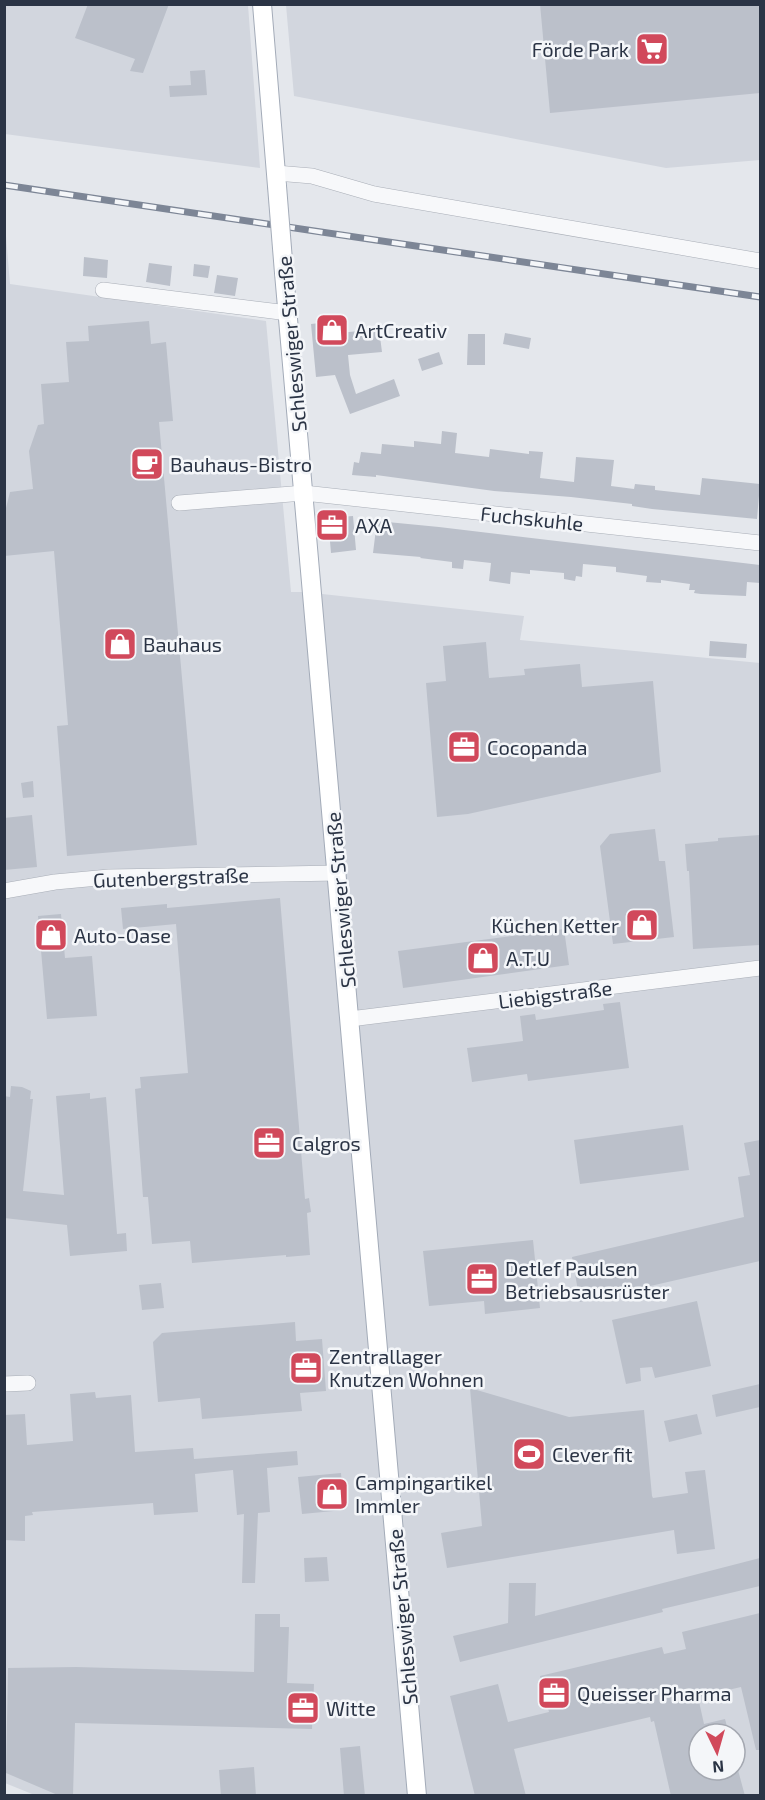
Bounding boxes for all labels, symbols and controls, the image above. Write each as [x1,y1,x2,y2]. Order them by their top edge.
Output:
supermarket icon: Förde Park [634,31,670,67]
place label: Förde Park [532,37,629,61]
street label: Schleswiger Straße [271,255,311,433]
shop icon: ArtCreativ [314,312,350,348]
place label: ArtCreativ [355,318,448,342]
cafe icon: Bauhaus-Bistro [129,446,165,482]
place label: Bauhaus-Bistro [170,452,312,476]
street label: Fuchskuhle [479,501,585,535]
office icon: AXA [314,507,350,543]
place label: AXA [355,513,393,537]
shop icon: Bauhaus [102,626,138,662]
place label: Bauhaus [143,632,222,656]
office icon: Cocopanda [446,729,482,765]
place label: Cocopanda [487,735,587,759]
street label: Schleswiger Straße [320,811,360,989]
street label: Gutenbergstraße [93,862,249,892]
shop icon: Küchen Ketter [624,907,660,943]
place label: Küchen Ketter [491,913,619,937]
shop icon: Auto-Oase [33,917,69,953]
place label: Auto-Oase [74,923,171,947]
shop icon: A.T.U [465,940,501,976]
place label: A.T.U [506,946,550,970]
street label: Liebigstraße [497,975,613,1013]
office icon: Calgros [251,1125,287,1161]
place label: Calgros [292,1131,361,1155]
place label: Detlef Paulsen Betriebsausrüster [505,1256,670,1303]
office icon: Detlef Paulsen Betriebsausrüster [464,1261,500,1297]
place label: Zentrallager Knutzen Wohnen [329,1344,484,1391]
office icon: Zentrallager Knutzen Wohnen [288,1350,324,1386]
sports icon: Clever fit [511,1436,547,1472]
place label: Clever fit [552,1442,633,1466]
place label: Campingartikel Immler [355,1470,492,1517]
shop icon: Campingartikel Immler [314,1476,350,1512]
street label: Schleswiger Straße [382,1528,422,1706]
office icon: Queisser Pharma [536,1675,572,1711]
place label: Queisser Pharma [577,1681,732,1705]
office icon: Witte [285,1690,321,1726]
place label: Witte [326,1696,376,1720]
north arrow [687,1722,747,1782]
text: N [712,1757,725,1777]

